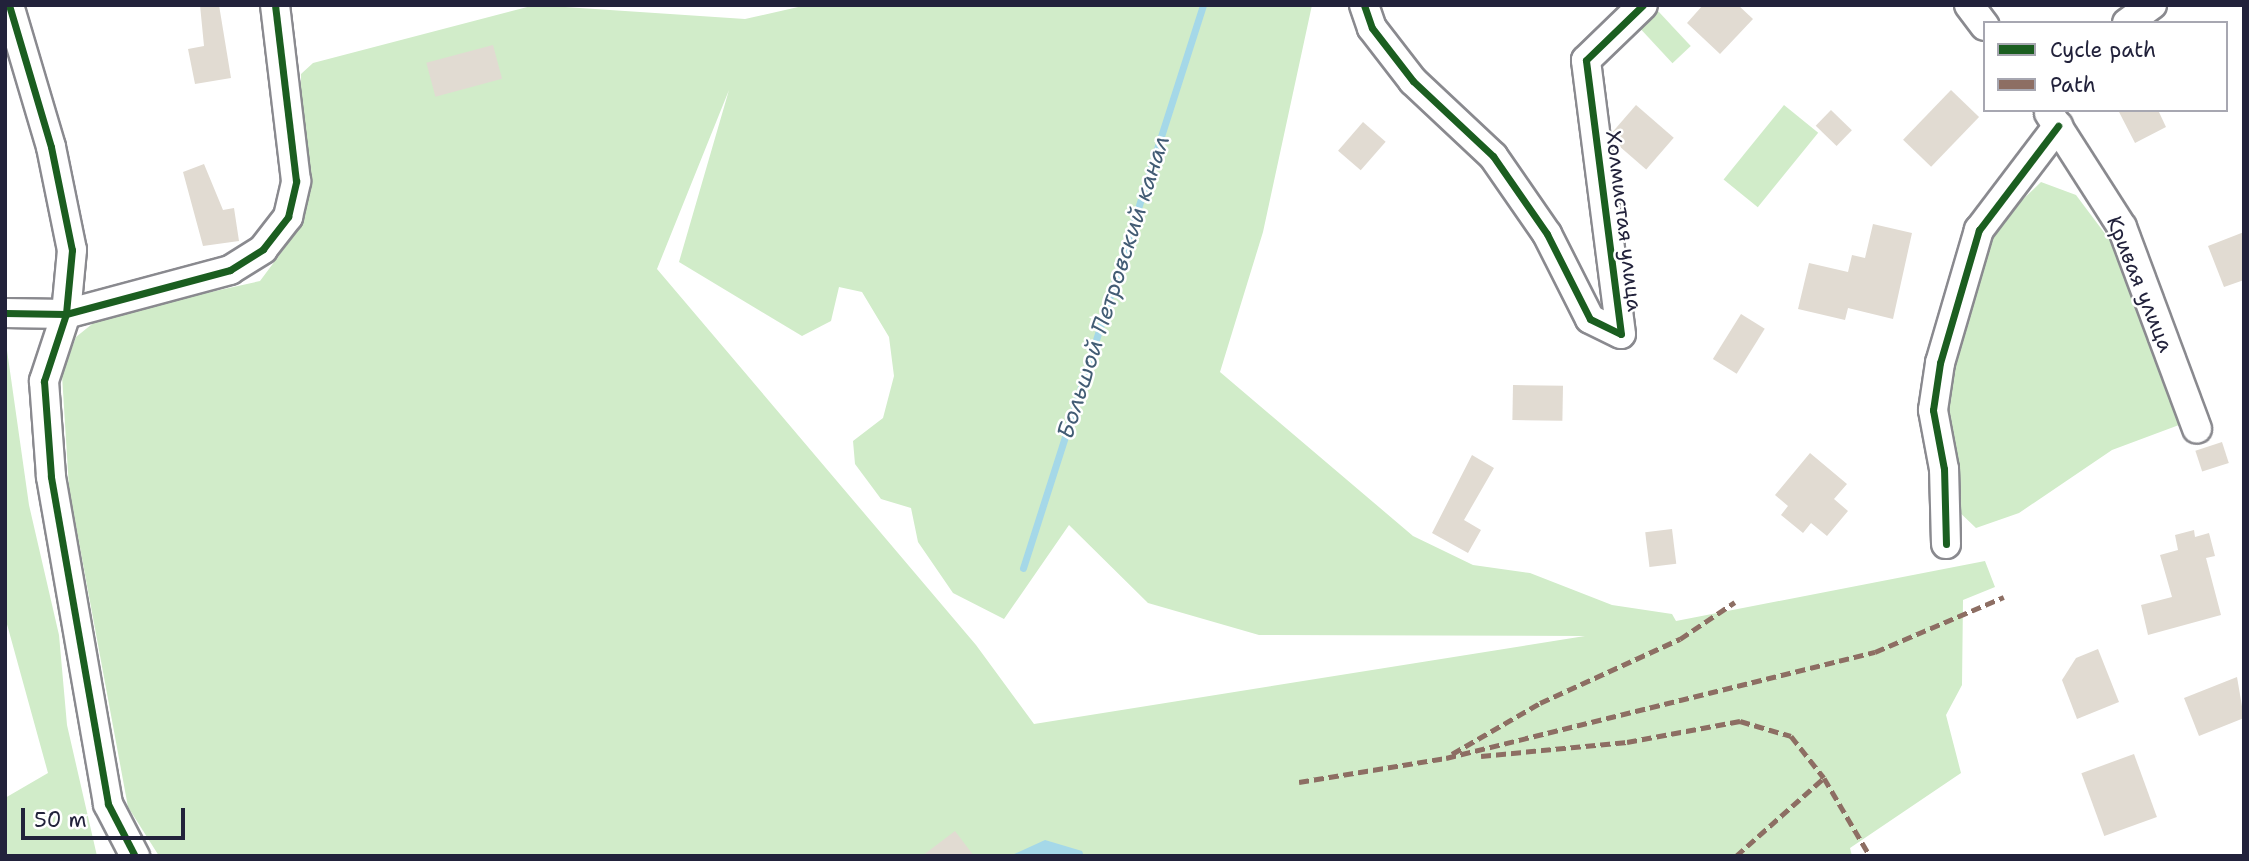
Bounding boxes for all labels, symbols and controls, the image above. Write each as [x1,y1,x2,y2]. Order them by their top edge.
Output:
legend [1983,21,2228,112]
text: Cycle path [2050,36,2156,64]
text: Path [2050,71,2096,99]
street label: Холмистая улица [1600,129,1648,313]
water label: Большой Петровский канал [1051,132,1175,442]
street label: Кривая улица [2101,212,2179,356]
scale bar [24,794,189,838]
text: 50 m [34,806,87,834]

